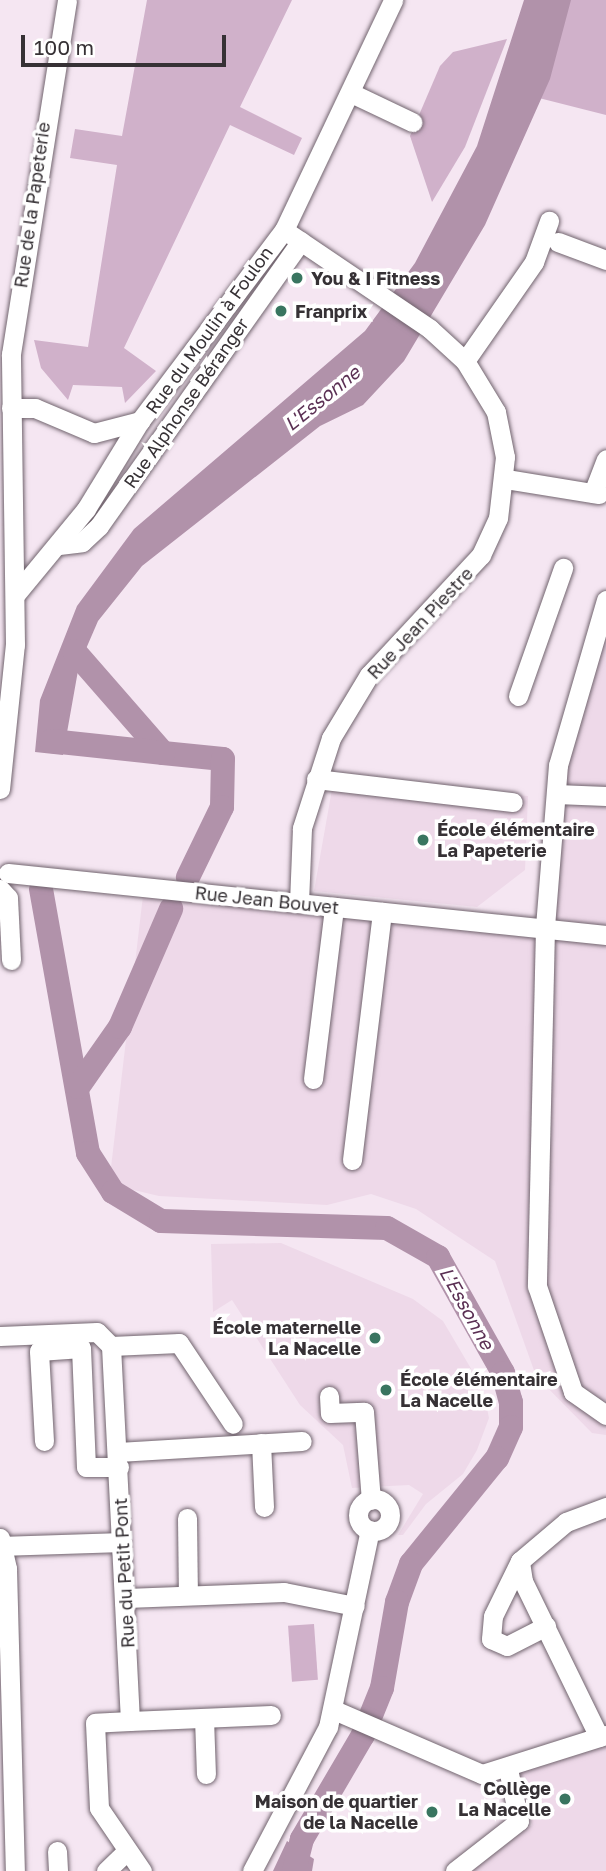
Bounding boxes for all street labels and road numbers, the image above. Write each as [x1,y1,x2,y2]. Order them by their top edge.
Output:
street label: Rue de la Papeterie [10,121,54,289]
street label: Rue du Moulin à Foulon [141,242,277,418]
street label: Rue Alphonse Béranger [119,314,253,492]
street label: Rue Jean Piestre [363,563,477,683]
street label: Rue Jean Bouvet [194,882,340,918]
street label: Rue du Petit Pont [109,1497,139,1649]

